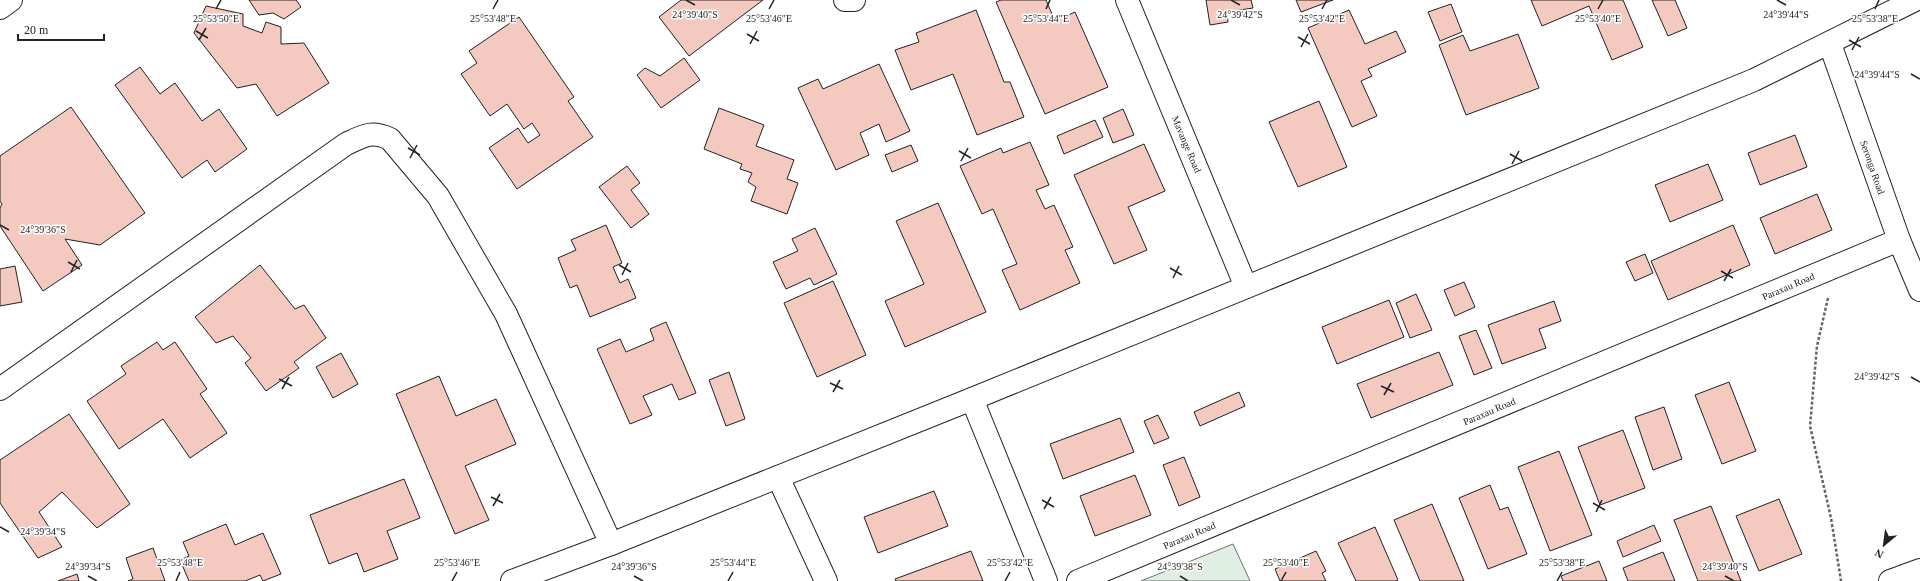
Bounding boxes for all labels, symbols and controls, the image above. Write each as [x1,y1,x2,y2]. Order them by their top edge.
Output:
text: 24°39'40"S [672,9,718,20]
text: 24°39'42"S [1217,9,1263,20]
text: 24°39'44"S [1763,9,1809,20]
text: 25°53'50"E [193,13,239,24]
text: 25°53'48"E [470,13,516,24]
text: 25°53'46"E [746,13,792,24]
text: 25°53'44"E [1023,13,1069,24]
text: 25°53'42"E [1299,13,1345,24]
text: 25°53'40"E [1575,13,1621,24]
text: 25°53'38"E [1852,13,1898,24]
scale bar [18,16,104,42]
text: 20 m [24,23,49,37]
text: 24°39'44"S [1854,69,1900,80]
street label: Mavange Road [1170,114,1203,174]
street label: Seronga Road [1858,139,1887,196]
text: 24°39'36"S [20,224,66,235]
street label: Paraxau Road [1760,270,1816,302]
text: 24°39'42"S [1854,371,1900,382]
street label: Paraxau Road [1461,395,1517,427]
street label: Paraxau Road [1161,519,1217,551]
north arrow [1864,525,1904,565]
text: 24°39'34"S [20,526,66,537]
text: N [1873,547,1886,561]
text: 25°53'48"E [157,557,203,568]
text: 25°53'46"E [434,557,480,568]
text: 25°53'44"E [710,557,756,568]
text: 25°53'42"E [987,557,1033,568]
text: 25°53'40"E [1263,557,1309,568]
text: 25°53'38"E [1539,557,1585,568]
text: 24°39'34"S [65,561,111,572]
text: 24°39'36"S [611,561,657,572]
text: 24°39'38"S [1157,561,1203,572]
text: 24°39'40"S [1702,561,1748,572]

